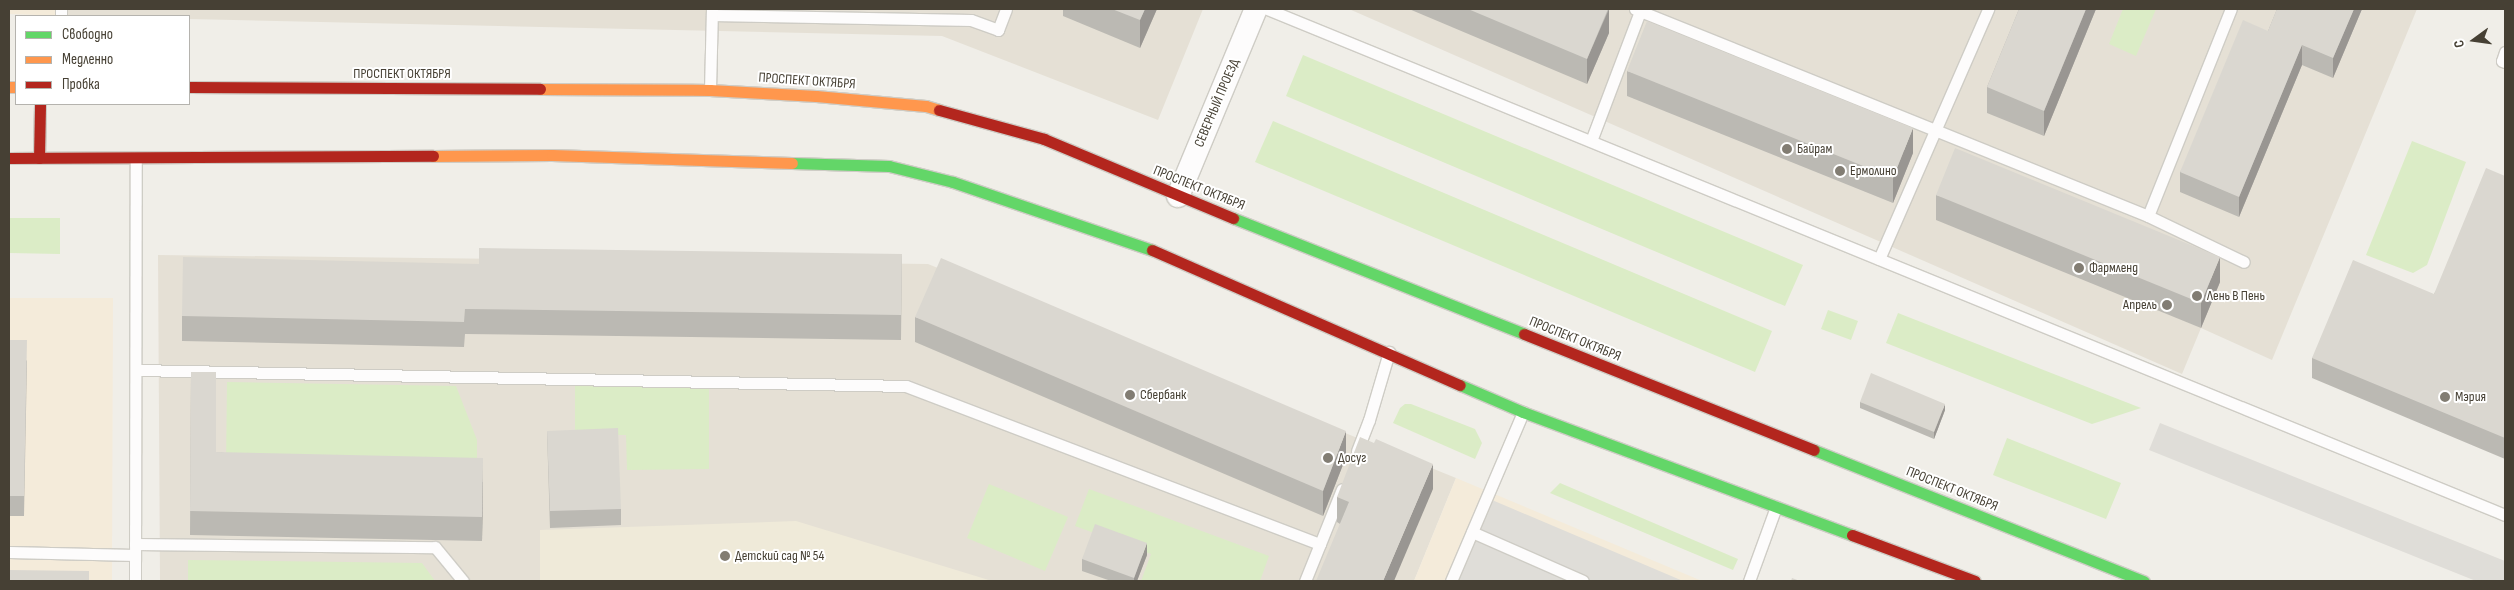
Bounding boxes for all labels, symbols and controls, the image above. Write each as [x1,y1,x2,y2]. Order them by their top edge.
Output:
legend [15,15,190,105]
north arrow [2449,15,2499,65]
text: Свободно [62,25,113,44]
text: С [2450,38,2468,49]
text: Медленно [62,50,113,69]
street label: СЕВЕРНЫЙ ПРОЕЗД [1191,56,1243,150]
street label: ПРОСПЕКТ ОКТЯБРЯ [353,66,451,82]
street label: ПРОСПЕКТ ОКТЯБРЯ [758,69,856,93]
text: Пробка [62,75,100,94]
place label: Байрам [1797,141,1832,157]
marker: Байрам [1781,143,1793,155]
street label: ПРОСПЕКТ ОКТЯБРЯ [1151,162,1247,214]
place label: Ермолино [1850,163,1897,179]
marker: Ермолино [1834,165,1846,177]
place label: Фармленд [2089,260,2138,276]
marker: Фармленд [2073,262,2085,274]
place label: Лень В Пень [2207,288,2265,304]
marker: Лень В Пень [2191,290,2203,302]
place label: Апрель [2123,297,2157,313]
marker: Апрель [2161,299,2173,311]
street label: ПРОСПЕКТ ОКТЯБРЯ [1527,313,1623,365]
place label: Сбербанк [1140,387,1186,403]
marker: Сбербанк [1124,389,1136,401]
place label: Мэрия [2455,389,2486,405]
marker: Мэрия [2439,391,2451,403]
place label: Досуг [1338,450,1366,466]
marker: Досуг [1322,452,1334,464]
street label: ПРОСПЕКТ ОКТЯБРЯ [1904,463,2000,515]
place label: Детский сад № 54 [735,548,824,564]
marker: Детский сад № 54 [719,550,731,562]

